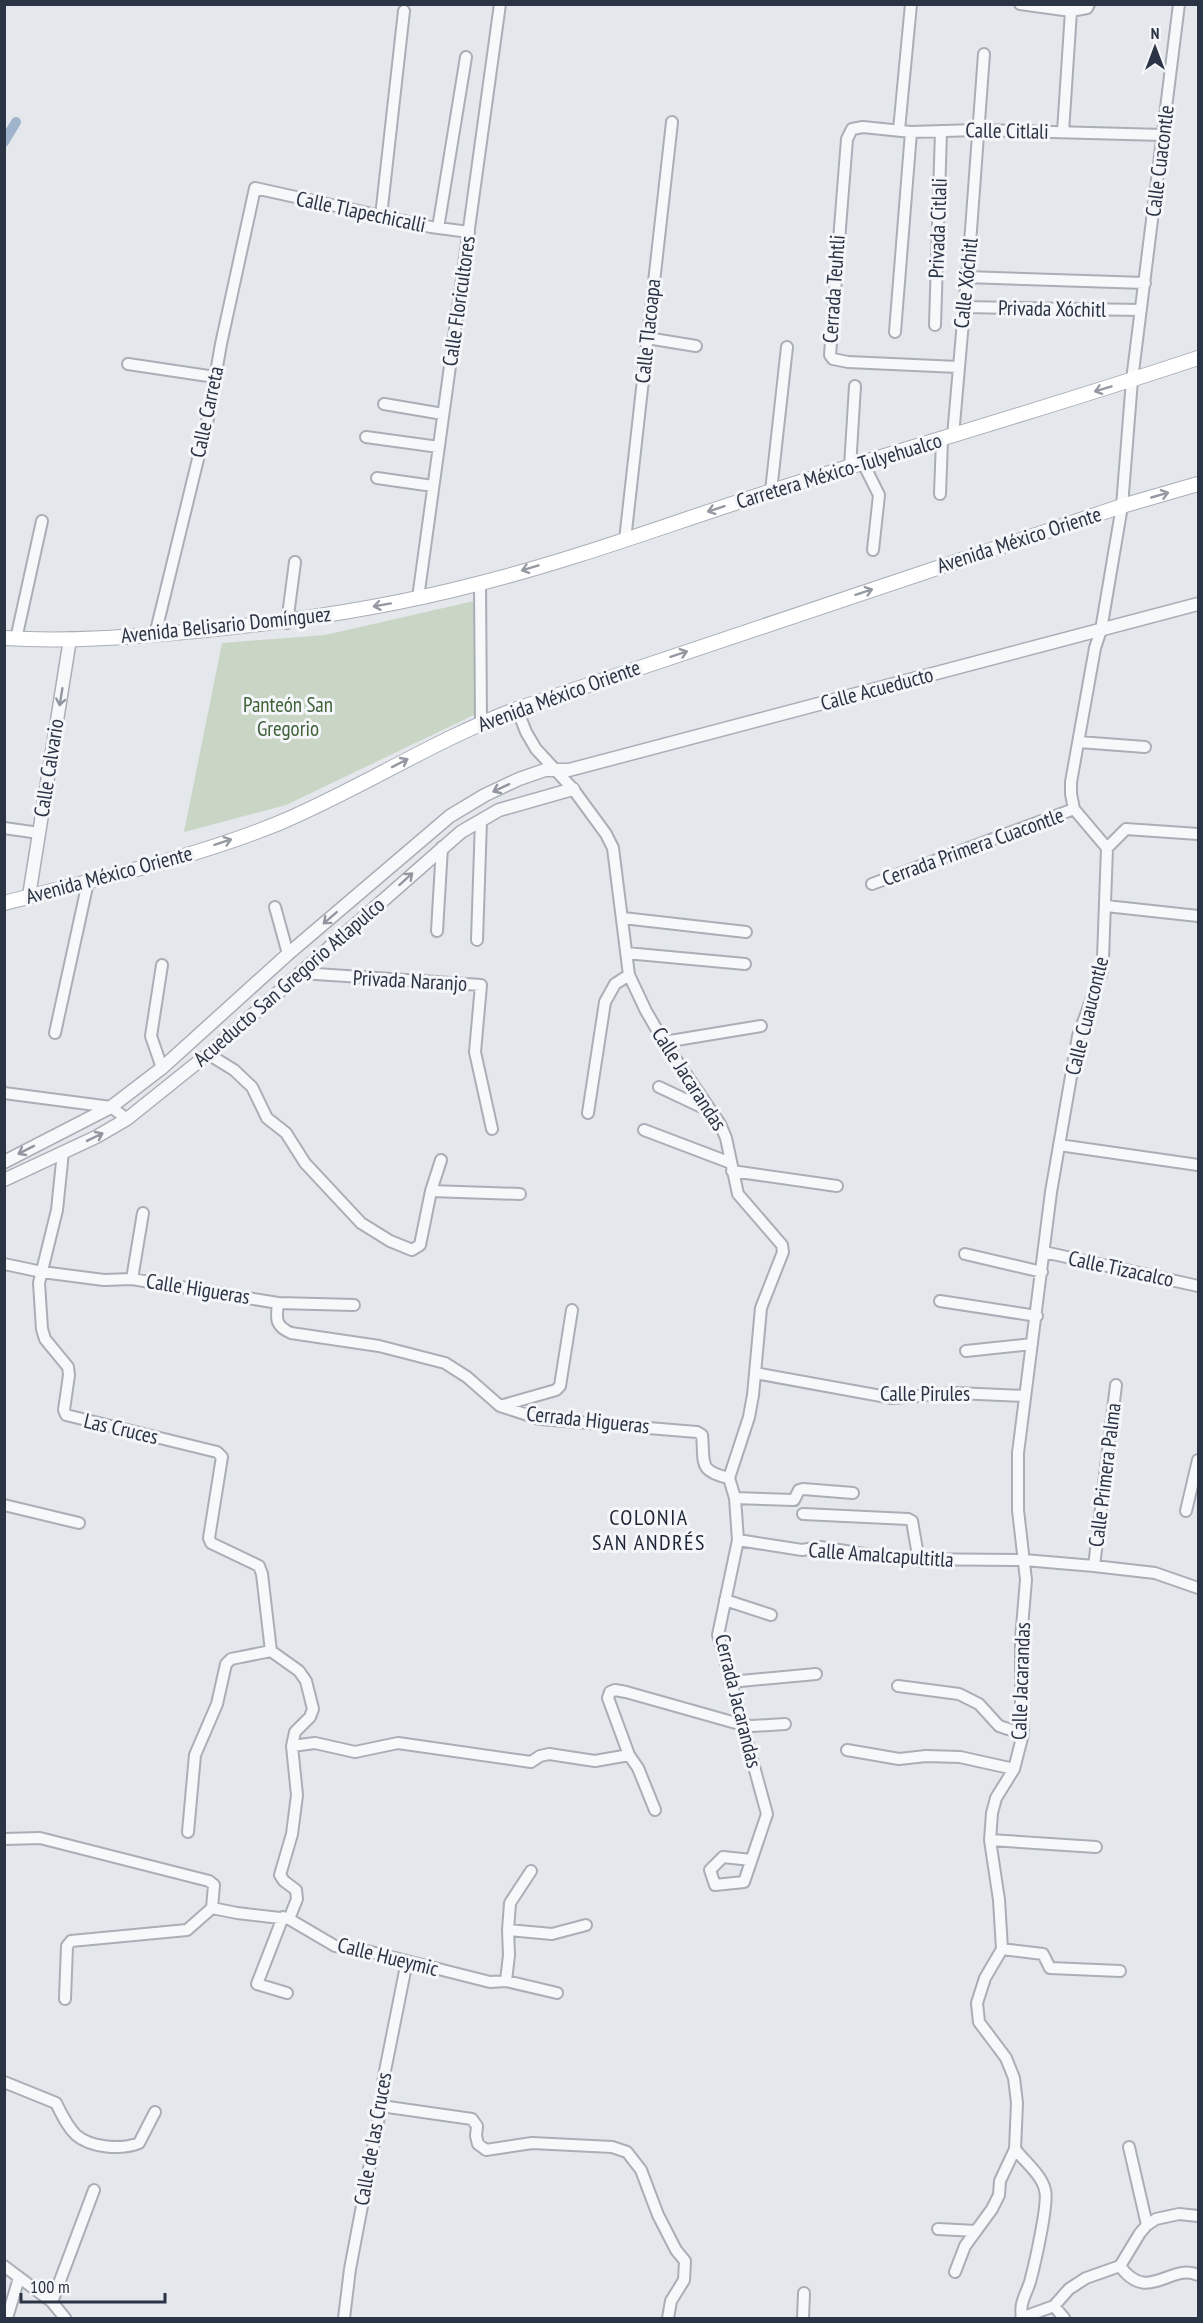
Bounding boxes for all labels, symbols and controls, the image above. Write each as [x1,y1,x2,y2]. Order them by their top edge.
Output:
north arrow [1125,18,1185,78]
text: N [1151,23,1159,43]
street label: Calle Cuacontle [1139,104,1180,218]
street label: Calle Citlali [965,116,1049,145]
street label: Privada Citlali [922,177,953,279]
street label: Calle Tlapechicalli [294,185,428,238]
street label: Calle Floricultores [436,234,481,368]
street label: Cerrada Teuhtli [816,234,851,344]
street label: Calle Xóchitl [947,236,984,330]
street label: Calle Tlacoapa [629,277,666,385]
street label: Privada Xóchitl [998,294,1106,323]
street label: Calle Carreta [184,364,229,460]
one-way arrow [1094,384,1113,395]
street label: Carretera México-Tulyehualco [733,426,945,515]
one-way arrow [1150,489,1169,500]
street label: Avenida México Oriente [933,500,1105,579]
one-way arrow [707,505,726,516]
one-way arrow [521,563,540,574]
one-way arrow [854,586,873,597]
street label: Avenida Belisario Domínguez [120,600,332,649]
one-way arrow [372,600,392,611]
one-way arrow [669,648,688,659]
street label: Avenida México Oriente [474,654,644,738]
street label: Calle Acueducto [818,661,936,716]
one-way arrow [55,687,66,707]
park label: Panteón San Gregorio [243,691,333,742]
street label: Calle Calvario [27,717,70,819]
one-way arrow [391,757,409,768]
one-way arrow [492,782,510,794]
street label: Cerrada Primera Cuacontle [878,801,1067,892]
one-way arrow [213,836,232,847]
street label: Avenida México Oriente [23,839,195,910]
one-way arrow [399,872,414,886]
street label: Acueducto San Gregorio Atlapulco [187,891,390,1072]
one-way arrow [323,911,338,925]
street label: Calle Cuaucontle [1059,954,1114,1078]
street label: Privada Naranjo [352,964,468,997]
street label: Calle Jacarandas [646,1022,733,1136]
one-way arrow [86,1131,104,1143]
one-way arrow [18,1145,36,1157]
street label: Calle Tizacalco [1066,1244,1176,1293]
street label: Calle Higueras [144,1267,252,1310]
street label: Calle Pirules [880,1380,970,1407]
street label: Cerrada Higueras [525,1400,651,1439]
street label: Calle Primera Palma [1082,1401,1127,1549]
street label: Las Cruces [81,1407,161,1450]
district label: COLONIA SAN ANDRÉS [592,1503,706,1556]
street label: Calle Amalcapultitla [808,1536,955,1573]
street label: Calle Jacarandas [1005,1622,1036,1740]
street label: Cerrada Jacarandas [709,1631,768,1771]
street label: Calle Hueymic [335,1931,442,1982]
street label: Calle de las Cruces [348,2070,398,2208]
scale bar [21,2266,165,2304]
text: 100 m [30,2275,70,2298]

